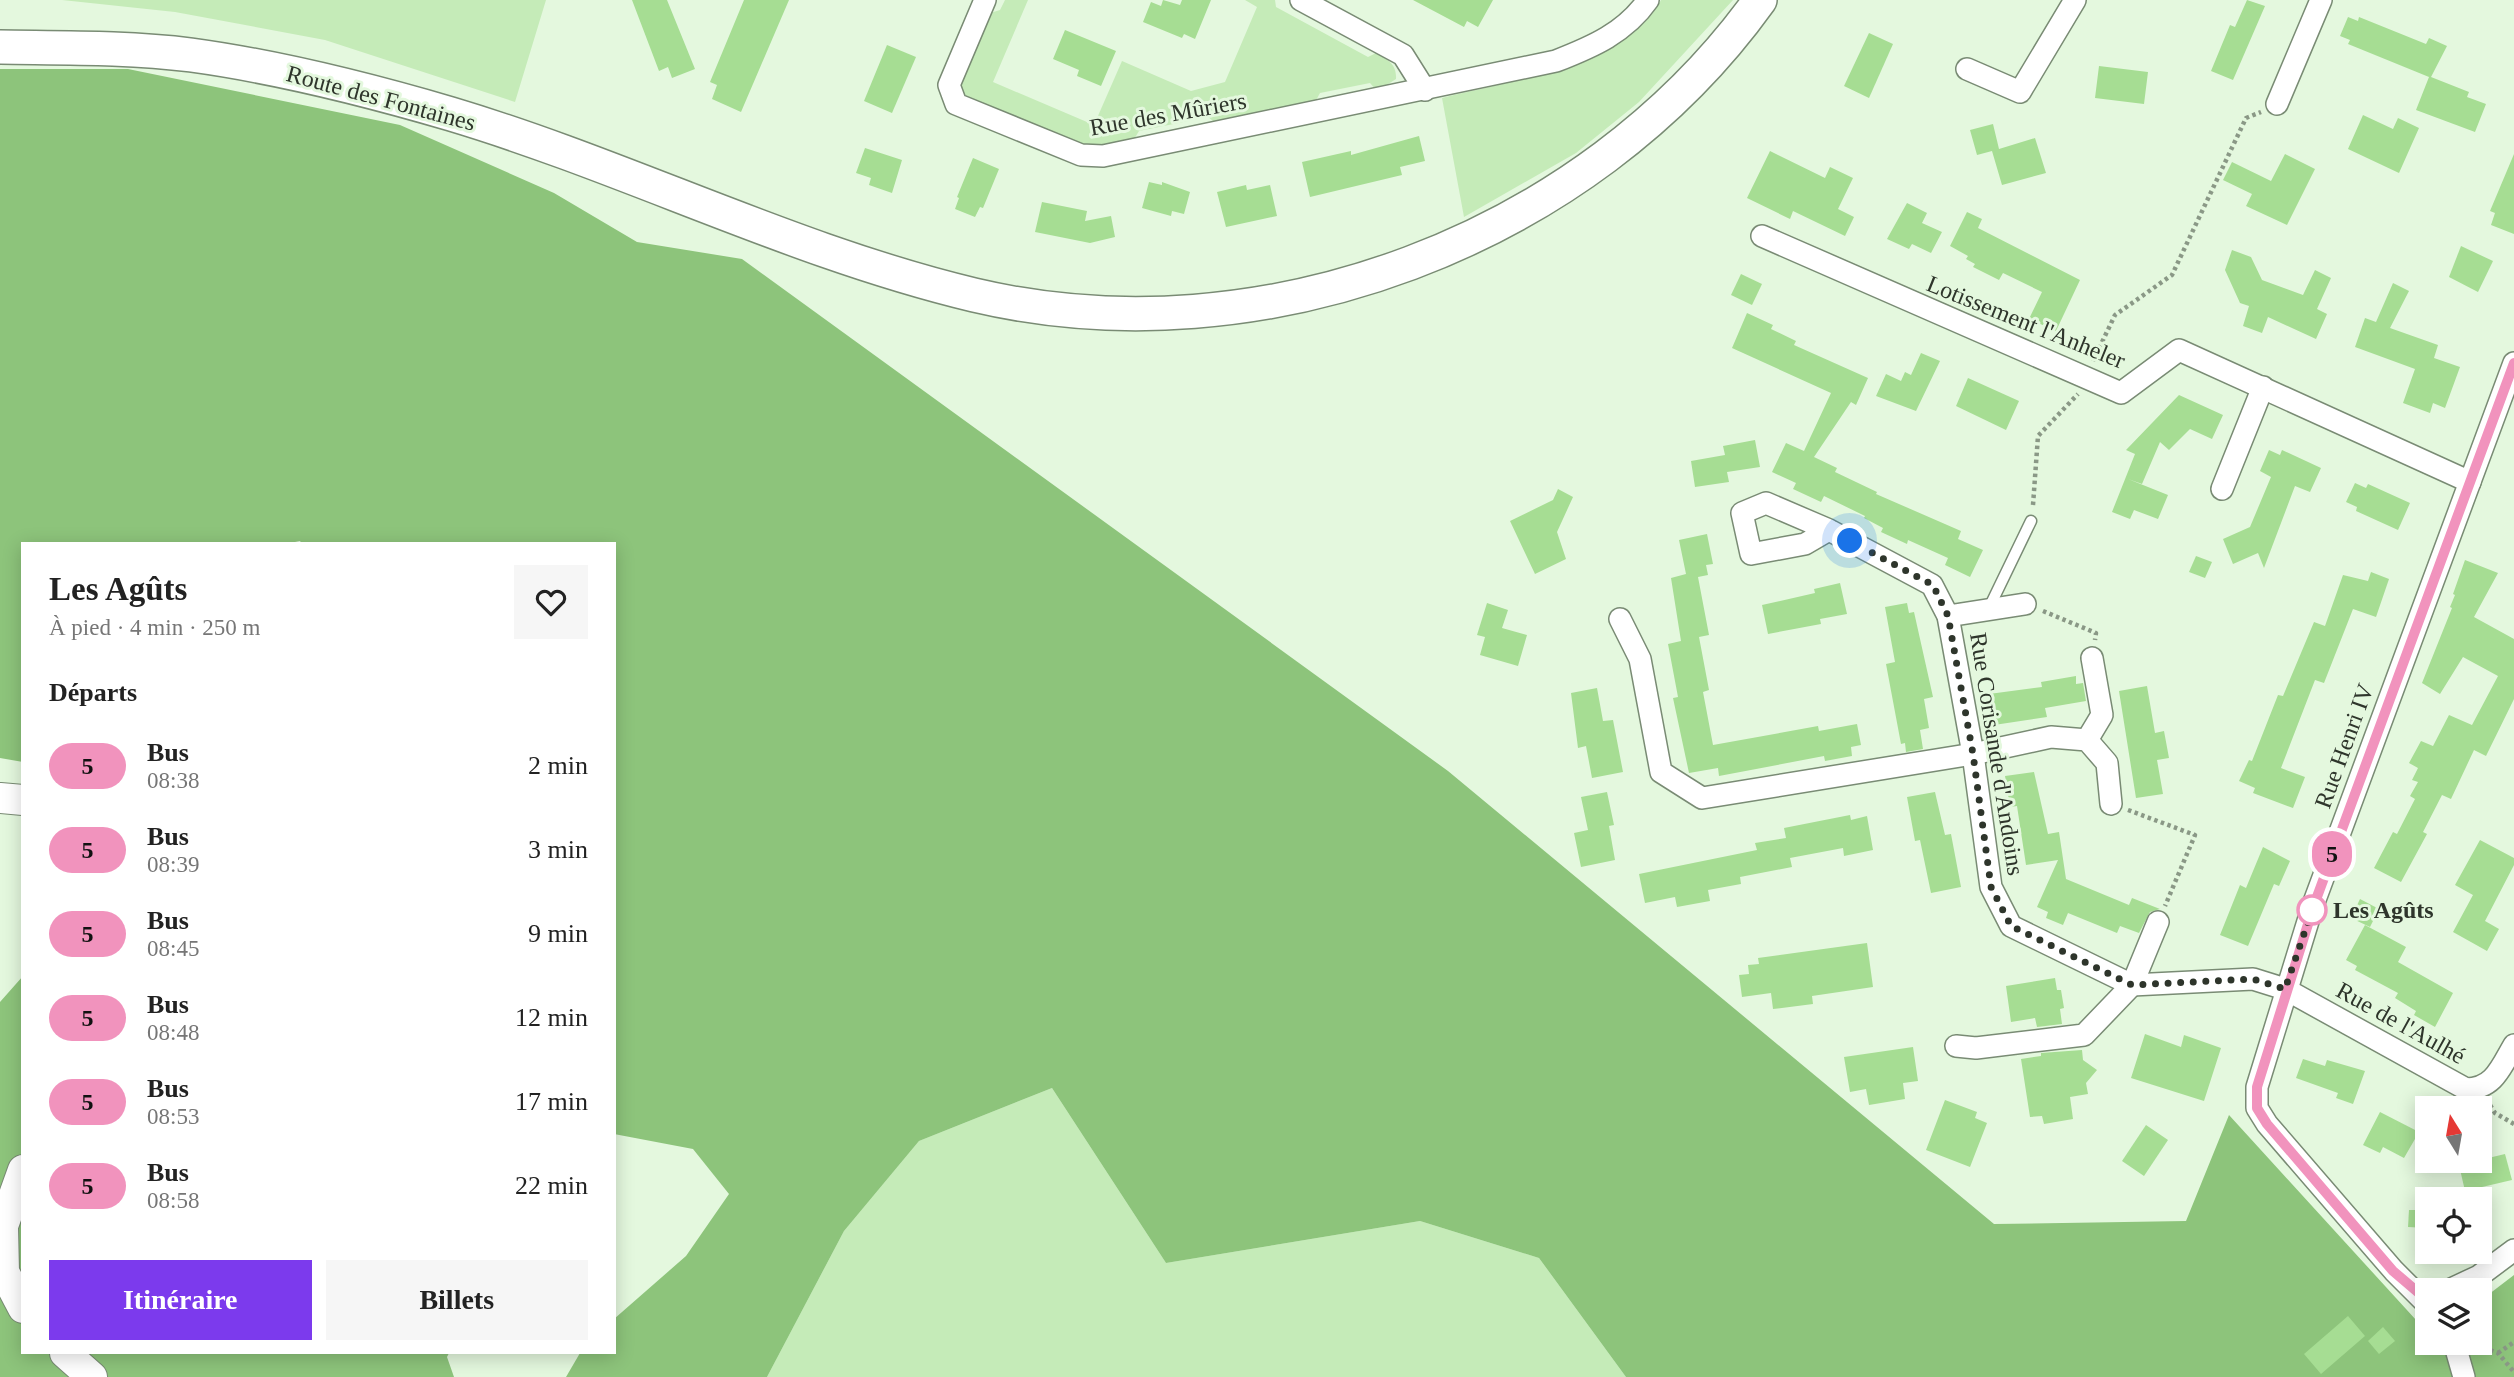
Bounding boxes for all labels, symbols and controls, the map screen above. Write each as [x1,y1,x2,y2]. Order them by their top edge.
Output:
street label: Route des Fontaines [284,60,478,136]
street label: Rue des Mûriers [1088,87,1248,141]
street label: Lotissement l'Anheler [1923,270,2129,374]
your location [1832,523,1867,558]
button: heart [514,565,588,639]
text: Les Agûts [49,571,187,607]
text: À pied · 4 min · 250 m [49,615,260,640]
street label: Rue Corisande d'Andoins [1965,631,2029,877]
text: Départs [49,678,137,707]
street label: Rue Henri IV [2309,680,2379,812]
text: Bus [147,738,189,767]
text: 2 min [528,751,588,780]
text: 5 [82,753,94,779]
text: 08:38 [147,768,199,793]
text: Bus [147,822,189,851]
line badge: 5 [2309,831,2355,877]
text: 3 min [528,835,588,864]
text: 5 [82,837,94,863]
text: 5 [2326,841,2338,867]
text: 08:39 [147,852,199,877]
marker: Les Agûts [2297,895,2327,925]
place label: Les Agûts [2333,897,2434,923]
text: Bus [147,906,189,935]
text: 9 min [528,919,588,948]
text: 5 [82,921,94,947]
text: 08:45 [147,936,199,961]
street label: Rue de l'Aulhé [2332,977,2470,1069]
text: Bus [147,990,189,1019]
text: 12 min [515,1003,588,1032]
text: 5 [82,1005,94,1031]
text: 08:48 [147,1020,199,1045]
text: Bus [147,1074,189,1103]
text: 17 min [515,1087,588,1116]
text: 5 [82,1089,94,1115]
north arrow [2415,1096,2492,1172]
map controls [2415,1096,2492,1355]
text: 08:53 [147,1104,199,1129]
text: Bus [147,1158,189,1187]
text: 22 min [515,1171,588,1200]
text: 5 [82,1173,94,1199]
button: locate [2415,1187,2492,1264]
text: 08:58 [147,1188,199,1213]
button: Itinéraire [49,1260,312,1340]
button: Billets [326,1260,588,1340]
button: layers [2415,1278,2492,1355]

